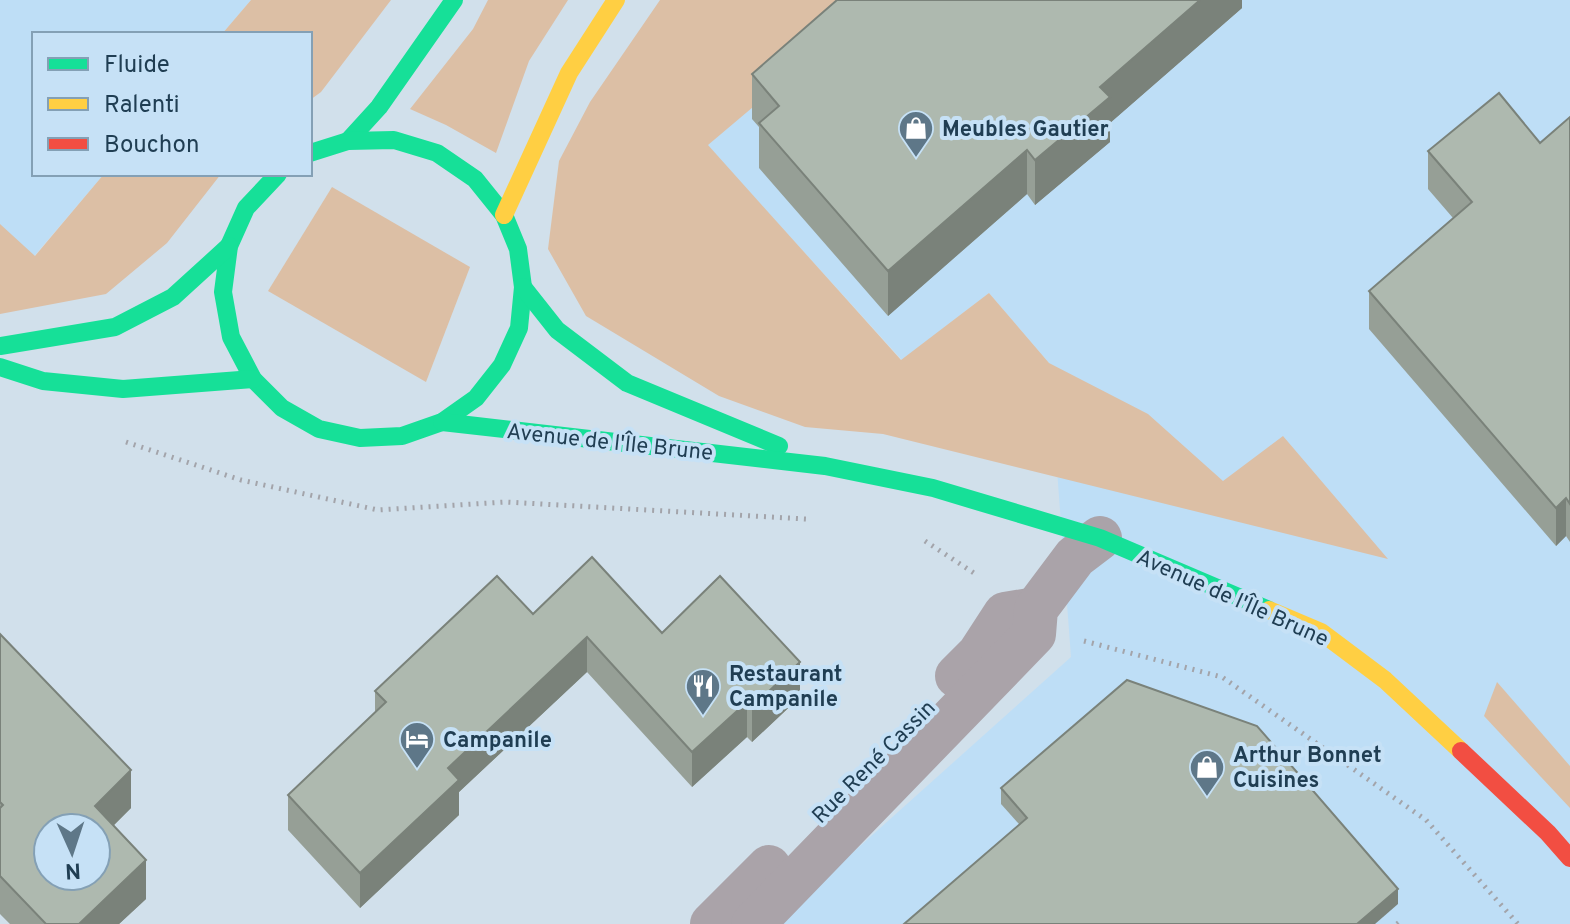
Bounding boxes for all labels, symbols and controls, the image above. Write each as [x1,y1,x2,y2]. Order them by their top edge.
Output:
legend [32,32,312,176]
text: Fluide [104,51,170,81]
text: Ralenti [104,91,180,121]
shop icon: Meubles Gautier [897,109,935,159]
place label: Meubles Gautier [942,117,1109,144]
text: Bouchon [104,131,199,161]
street label: Avenue de l'Île Brune [505,417,715,468]
street label: Avenue de l'Île Brune [1132,543,1333,654]
place label: Restaurant Campanile [729,662,843,714]
restaurant icon: Restaurant Campanile [684,667,722,717]
street label: Rue René Cassin [807,695,942,830]
hotel icon: Campanile [398,720,436,770]
place label: Campanile [443,728,552,755]
place label: Arthur Bonnet Cuisines [1233,743,1382,795]
shop icon: Arthur Bonnet Cuisines [1188,748,1226,798]
north arrow [32,812,112,892]
text: N [64,856,82,883]

